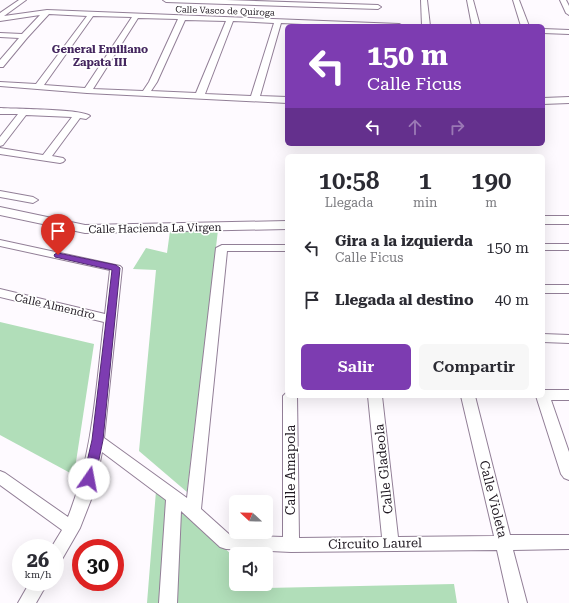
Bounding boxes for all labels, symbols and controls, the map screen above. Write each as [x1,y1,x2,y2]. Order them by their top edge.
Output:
street label: Calle Vasco de Quiroga [175,4,275,18]
text: 150 m [367,39,448,72]
icon: left [301,40,353,92]
district label: General Emiliano Zapata III [52,43,148,69]
text: Calle Ficus [367,73,462,94]
icon: left [362,116,384,138]
icon: ahead [404,116,426,138]
icon: right [446,116,468,138]
text: 10:58 [319,167,379,195]
text: 1 [419,167,432,195]
text: 190 [471,167,511,195]
text: Llegada [325,195,373,210]
text: min [413,195,437,210]
text: m [485,195,497,210]
pin [41,214,75,255]
icon: arrive [47,220,69,242]
street label: Calle Hacienda La Virgen [88,221,222,236]
text: Gira a la izquierda [335,232,473,250]
icon: left [301,237,323,259]
text: 150 m [486,239,529,257]
text: Calle Ficus [335,250,403,265]
icon: arrive [301,289,323,311]
street label: Calle Almendro [13,291,97,322]
text: Llegada al destino [335,291,474,309]
text: 40 m [495,291,529,309]
button: Salir [301,344,411,390]
button: Compartir [419,344,529,390]
street label: Calle Gladeola [371,423,396,515]
street label: Calle Amapola [283,425,298,515]
position arrow [68,458,110,500]
street label: Calle Violeta [477,459,510,539]
north arrow [229,495,273,539]
map controls [229,495,273,591]
street label: Circuito Laurel [328,535,422,552]
speed limit sign: 30 [72,539,124,591]
button: sound [229,547,273,591]
text: 26 [27,548,49,572]
text: km/h [25,569,51,580]

